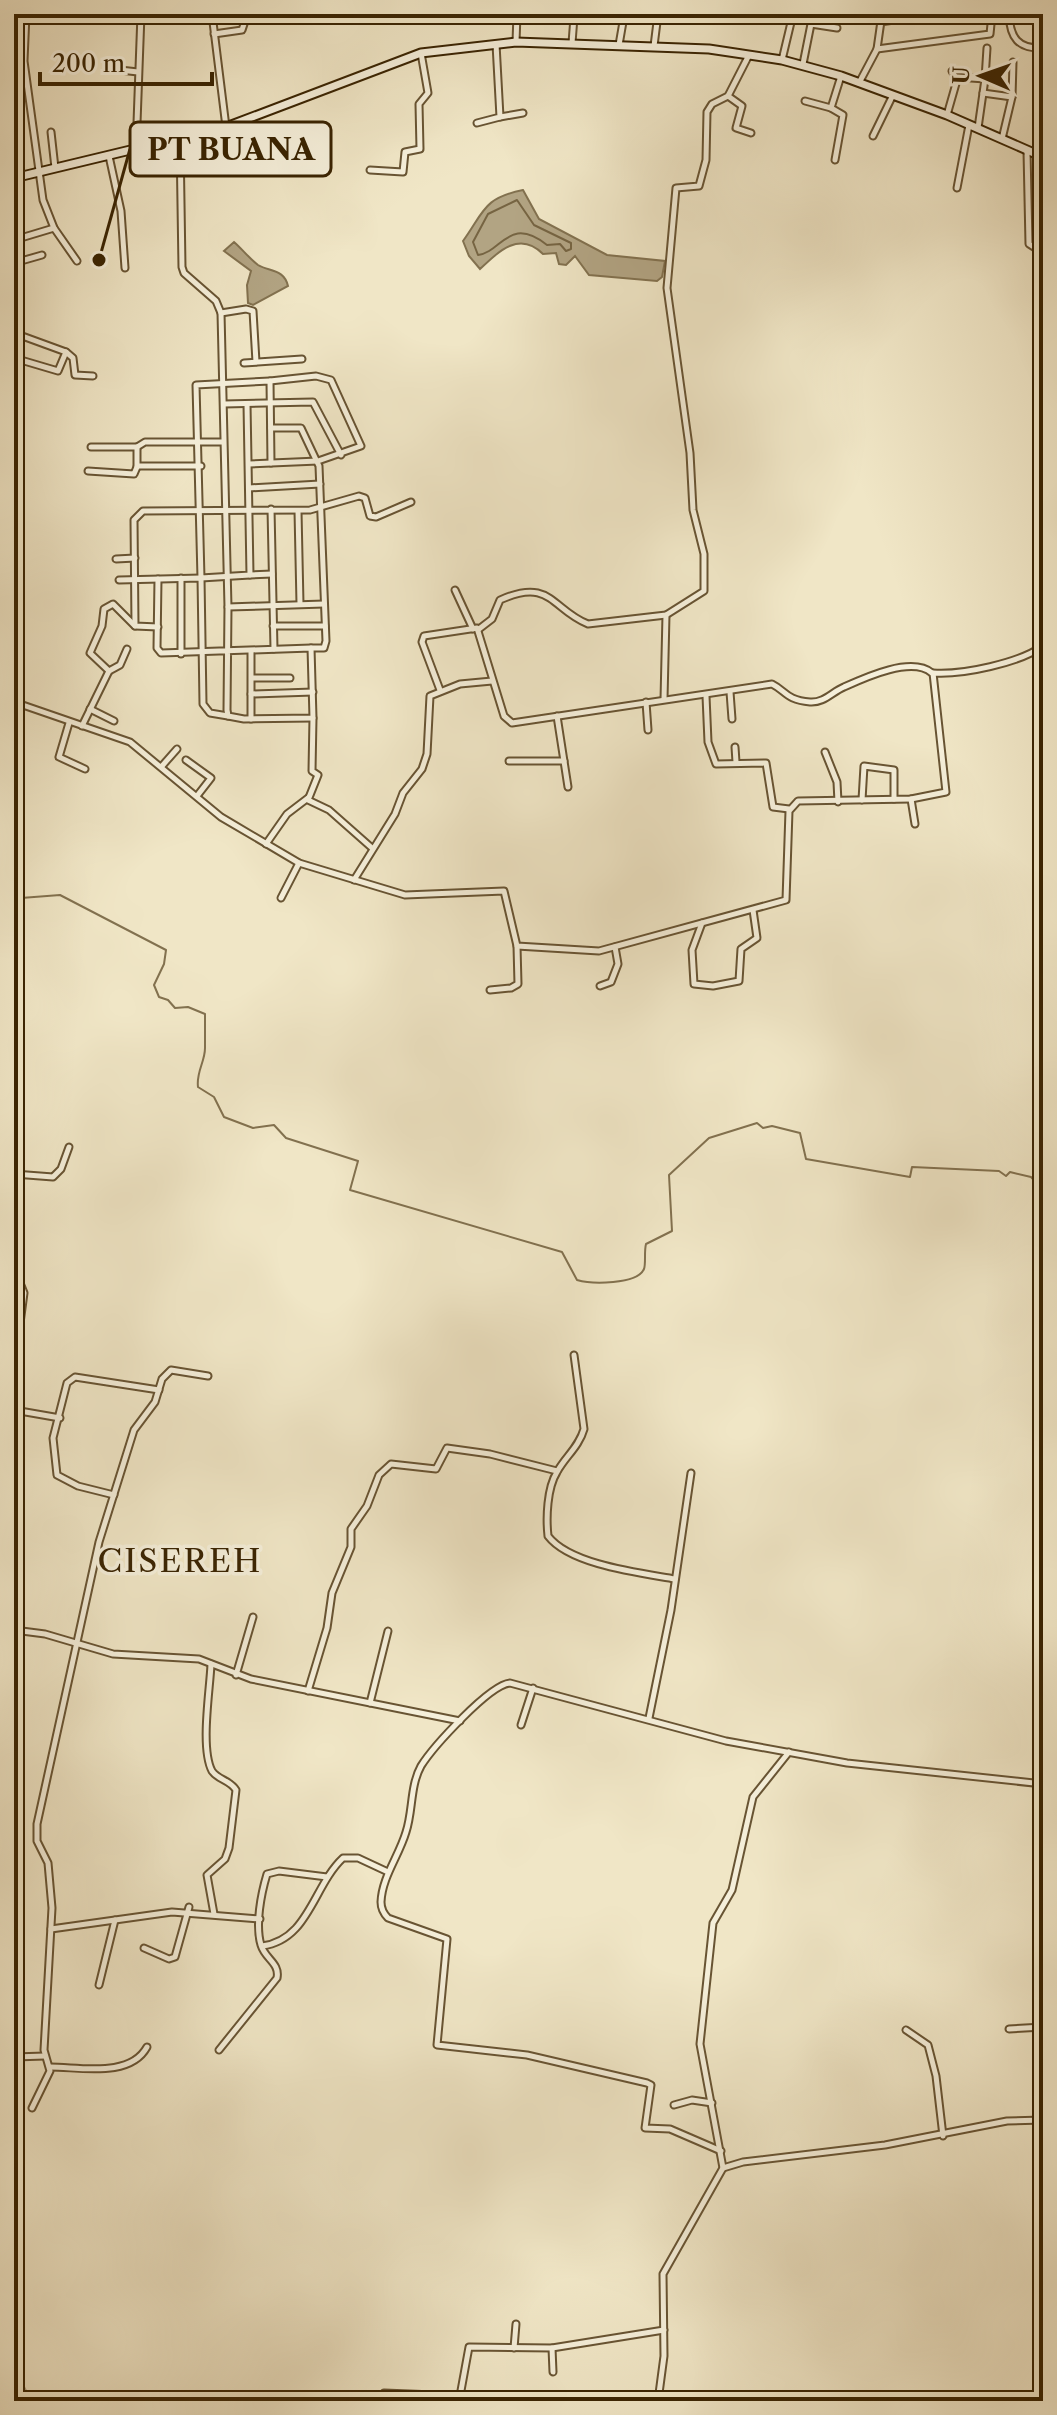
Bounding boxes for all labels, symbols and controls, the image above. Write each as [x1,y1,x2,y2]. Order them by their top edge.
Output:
scale bar [40,36,212,86]
north arrow [941,36,1021,116]
text: 200 m [52,49,125,78]
text: U [948,66,975,85]
callout: PT BUANA [130,122,331,176]
text: PT BUANA [147,131,316,168]
district label: CISEREH [98,1541,262,1580]

